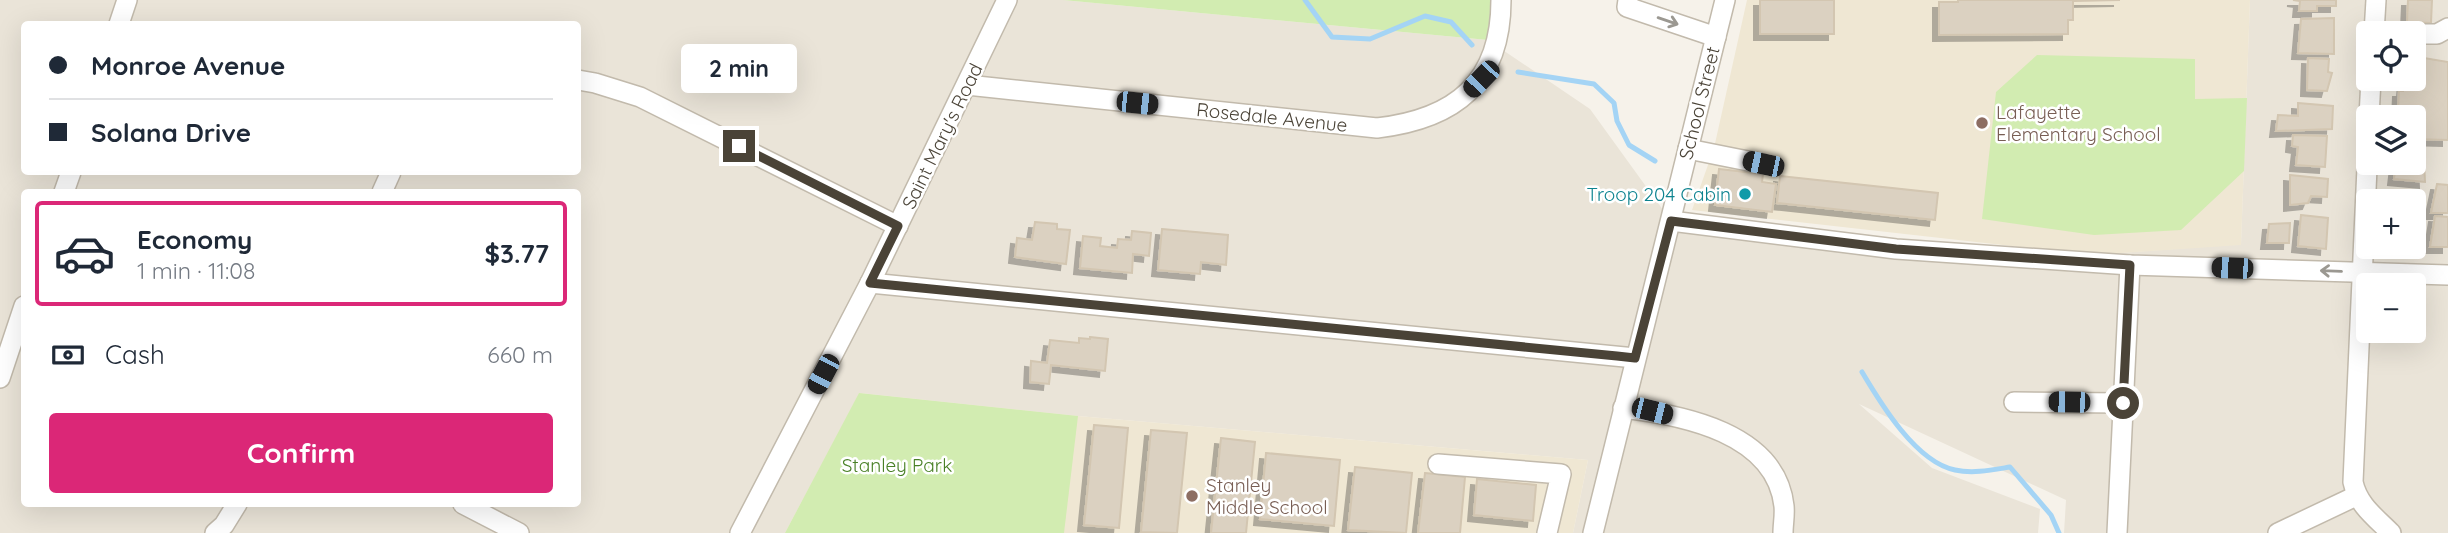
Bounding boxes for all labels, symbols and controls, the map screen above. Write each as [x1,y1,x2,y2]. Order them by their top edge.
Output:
one-way arrow [1657,16,1679,28]
map controls [2356,21,2426,343]
button: locate [2356,21,2426,91]
callout: 2 min [681,44,797,94]
street label: School Street [1673,44,1725,162]
text: Monroe Avenue [91,49,285,82]
text: 2 min [709,54,769,83]
car [1459,57,1504,101]
street label: Saint Mary's Road [896,59,988,213]
car [1116,90,1159,116]
street label: Rosedale Avenue [1195,97,1349,137]
place label: Lafayette Elementary School [1996,100,2161,146]
button: layers [2356,105,2426,175]
marker: Lafayette Elementary School [1974,115,1990,131]
text: Solana Drive [91,116,251,149]
route end [723,130,755,162]
car [1741,149,1786,179]
place label: Troop 204 Cabin [1587,182,1731,206]
marker: Troop 204 Cabin [1737,186,1753,202]
button: + [2356,189,2426,259]
icon: car [53,222,116,285]
text: Economy [137,223,252,256]
text: $3.77 [484,237,549,270]
text: 1 min · 11:08 [137,256,255,285]
car [2211,257,2254,279]
one-way arrow [2320,264,2343,278]
button: − [2356,273,2426,343]
icon: cash [49,336,87,374]
text: Cash [105,338,165,371]
text: 660 m [487,340,553,369]
car [804,351,843,397]
route start [2107,387,2139,419]
car [2048,391,2091,413]
car [1630,396,1675,426]
button: Confirm [49,413,553,493]
park label: Stanley Park [842,453,952,477]
place label: Stanley Middle School [1206,473,1328,519]
marker: Stanley Middle School [1184,488,1200,504]

